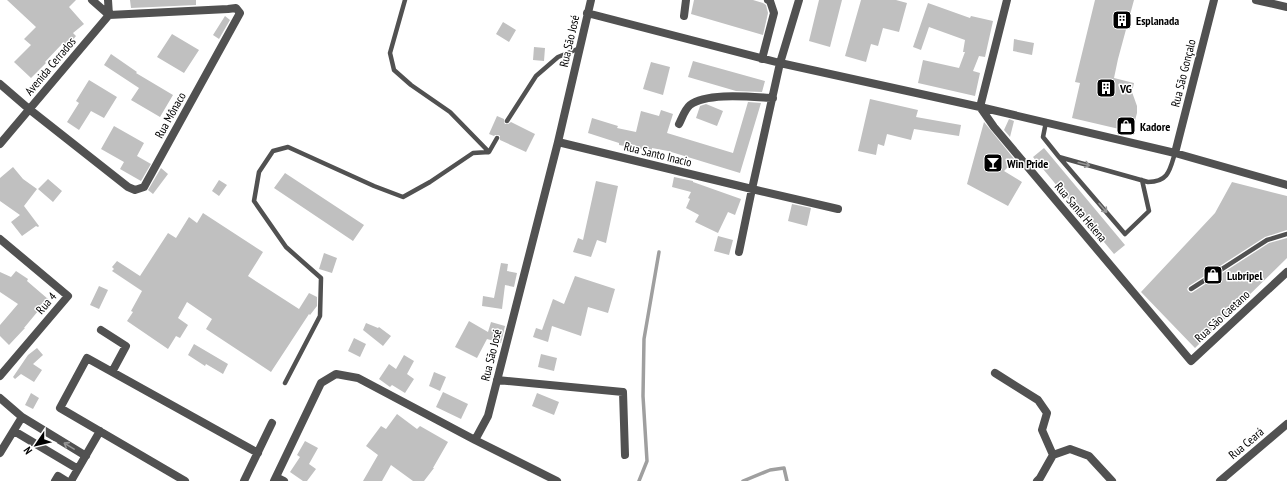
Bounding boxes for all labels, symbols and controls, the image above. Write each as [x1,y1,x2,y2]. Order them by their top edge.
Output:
building icon: Esplanada [1111,9,1133,31]
street label: Rua São José [556,13,582,69]
place label: Esplanada [1136,13,1179,28]
street label: Avenida Cerrados [21,34,79,98]
street label: Rua São Gonçalo [1167,38,1199,108]
building icon: VG [1095,77,1117,99]
place label: VG [1119,81,1132,96]
street label: Rua Mônaco [151,89,189,141]
shop icon: Kadore [1115,115,1137,137]
place label: Kadore [1140,119,1170,134]
street label: Rua Santo Inacio [623,138,693,170]
bar icon: Win Pride [982,152,1004,174]
place label: Win Pride [1006,156,1048,171]
one-way arrow [1078,161,1091,168]
street label: Rua Santa Helena [1052,179,1110,245]
one-way arrow [1098,203,1107,213]
shop icon: Lubripel [1202,264,1224,286]
place label: Lubripel [1227,268,1262,283]
street label: Rua São Caetano [1191,287,1253,345]
street label: Rua 4 [33,289,60,317]
street label: Rua São José [477,327,505,383]
street label: Rua Ceará [1225,424,1267,462]
north arrow [16,425,56,465]
one-way arrow [64,442,75,450]
text: N [20,444,35,457]

